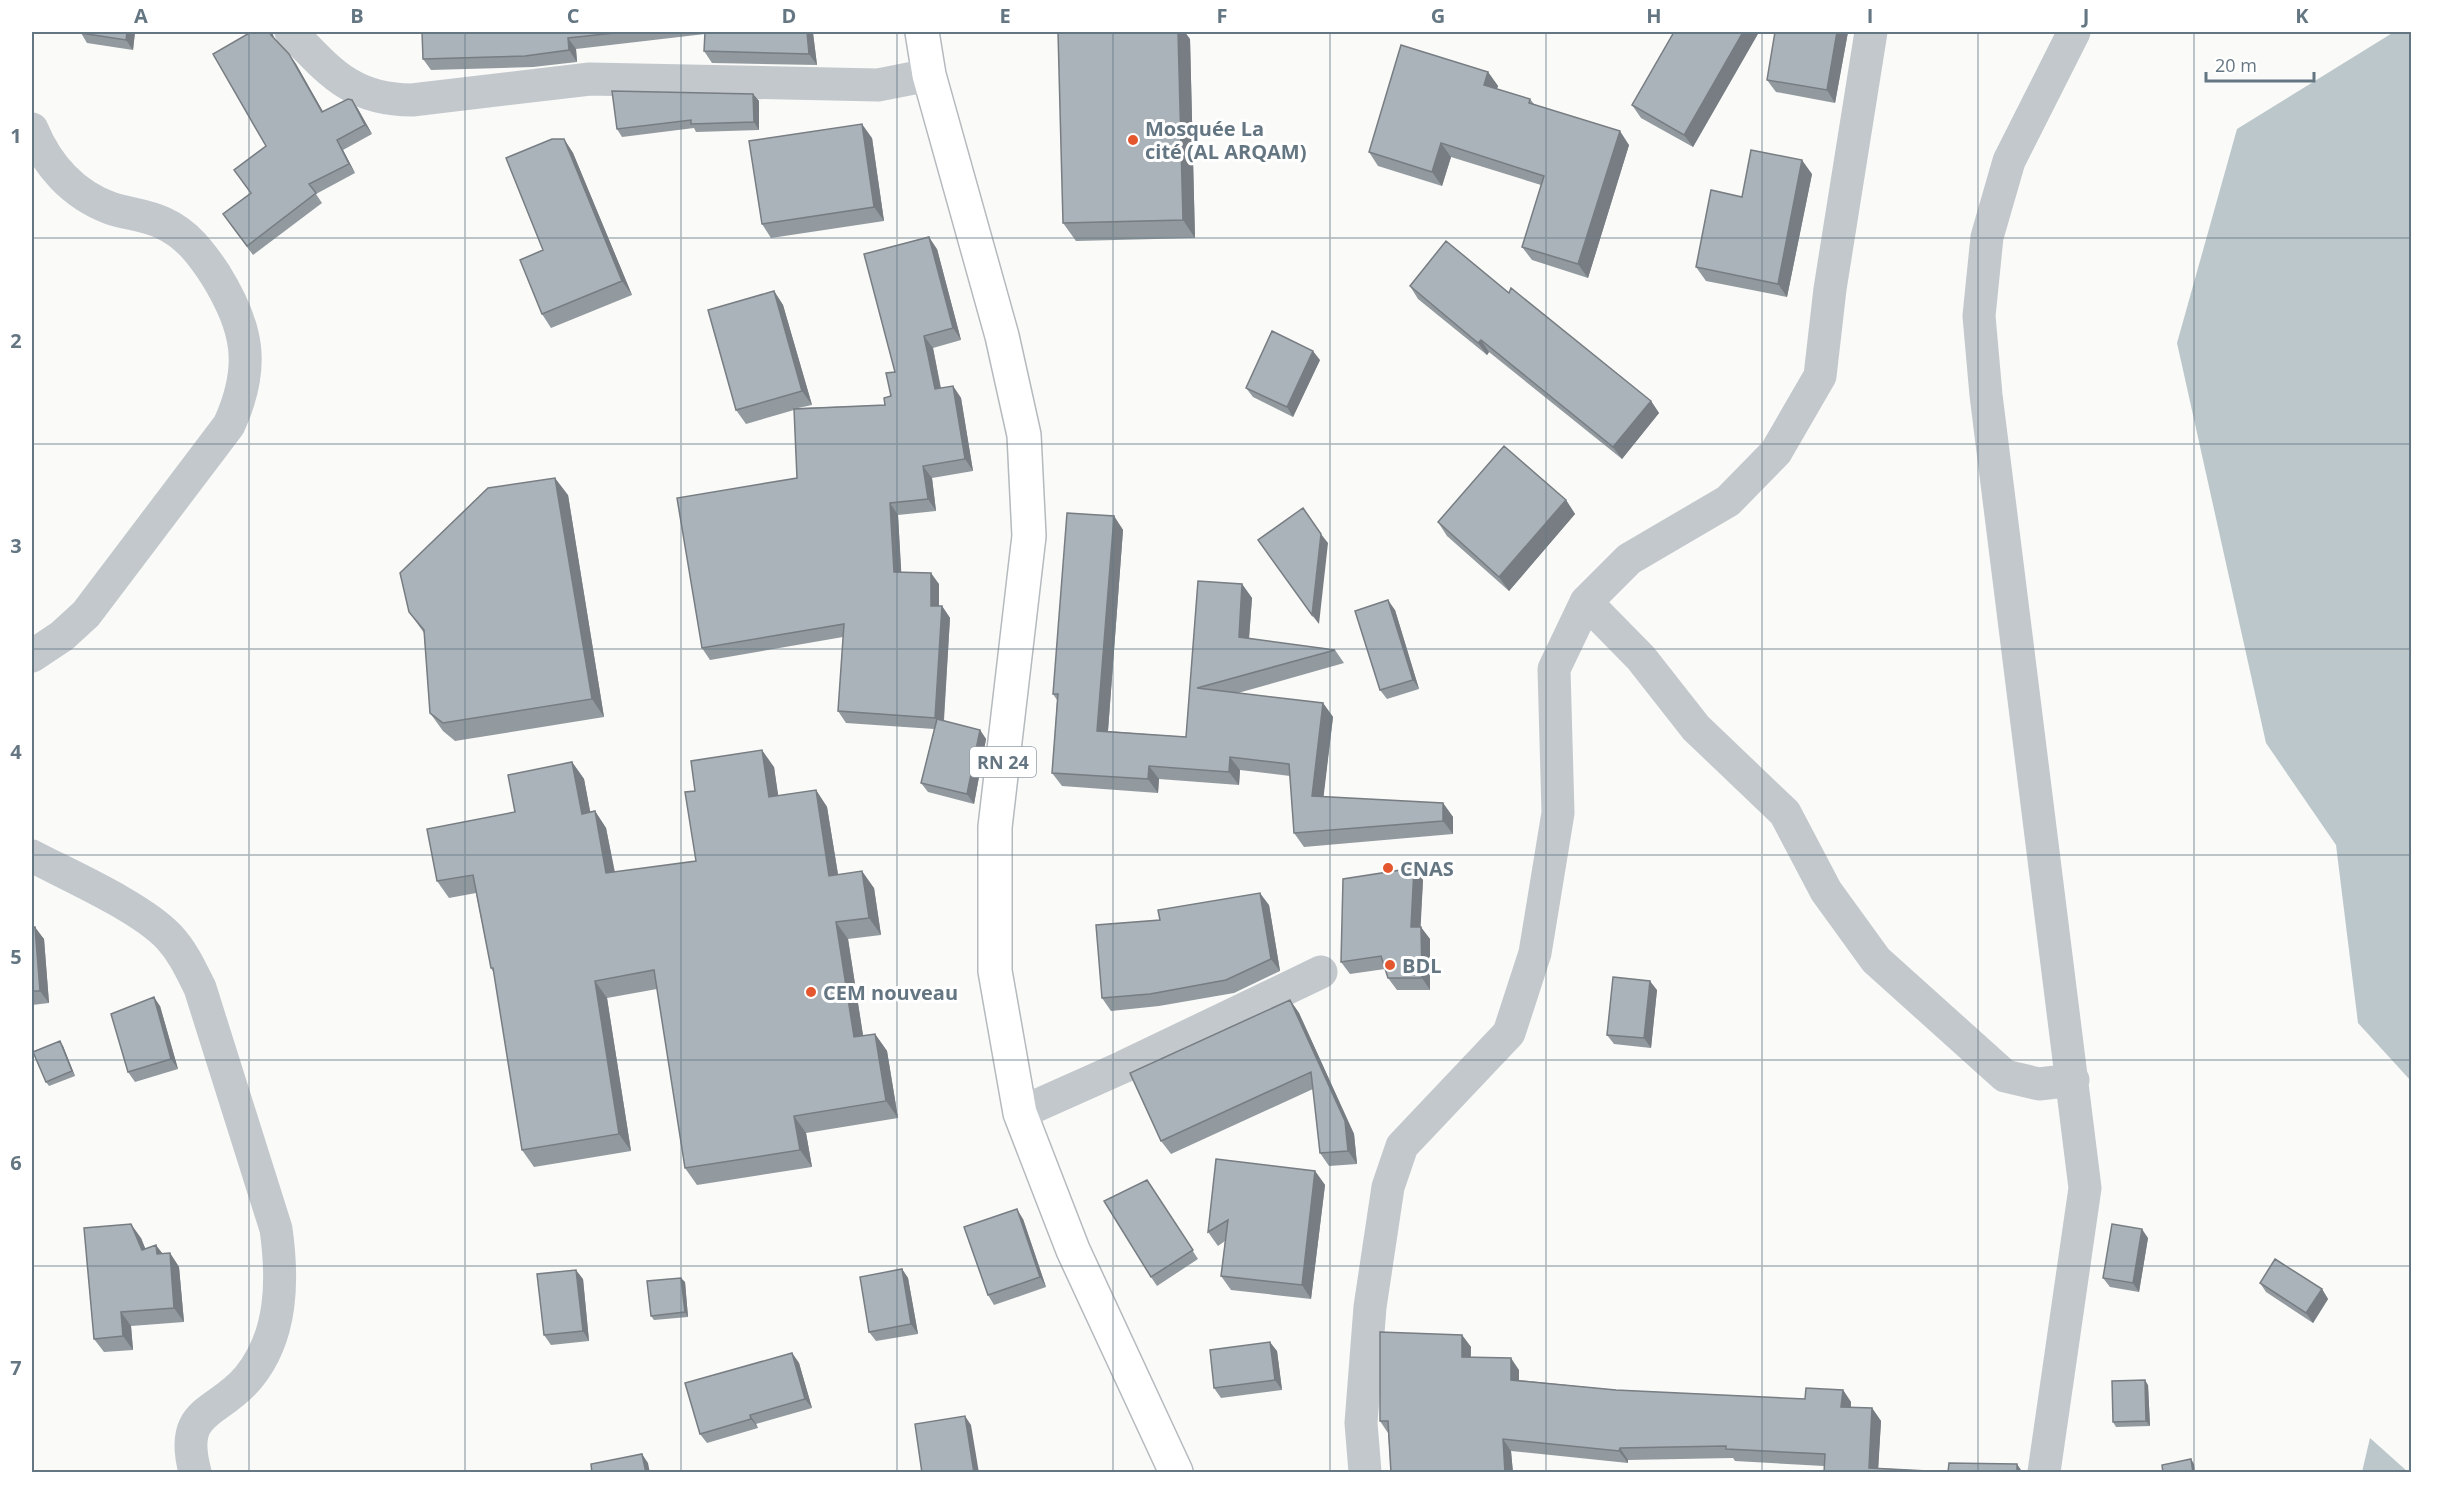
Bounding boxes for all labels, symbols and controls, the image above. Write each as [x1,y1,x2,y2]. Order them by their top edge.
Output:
text: A [134,2,148,29]
text: B [350,2,364,29]
text: C [567,2,580,29]
text: D [782,2,796,29]
text: E [999,2,1011,29]
text: F [1217,2,1227,29]
text: G [1431,2,1445,29]
text: H [1646,2,1662,29]
text: I [1867,2,1873,29]
text: J [2081,2,2089,29]
text: K [2295,2,2309,29]
scale bar [2206,45,2314,83]
text: 20 m [2215,53,2257,77]
place label: Mosquée La cité (AL ARQAM) [1145,115,1307,165]
text: 1 [10,122,22,149]
marker: Mosquée La cité (AL ARQAM) [1126,133,1140,147]
text: 2 [10,327,22,354]
text: 3 [10,532,22,559]
text: 4 [10,738,22,765]
road number: RN 24 [970,747,1036,777]
place label: CNAS [1400,855,1454,882]
marker: CNAS [1381,861,1395,875]
text: 5 [10,943,22,970]
place label: BDL [1402,952,1442,979]
marker: BDL [1383,958,1397,972]
place label: CEM nouveau [823,979,958,1006]
marker: CEM nouveau [804,985,818,999]
text: 6 [10,1149,22,1176]
text: 7 [10,1354,22,1381]

